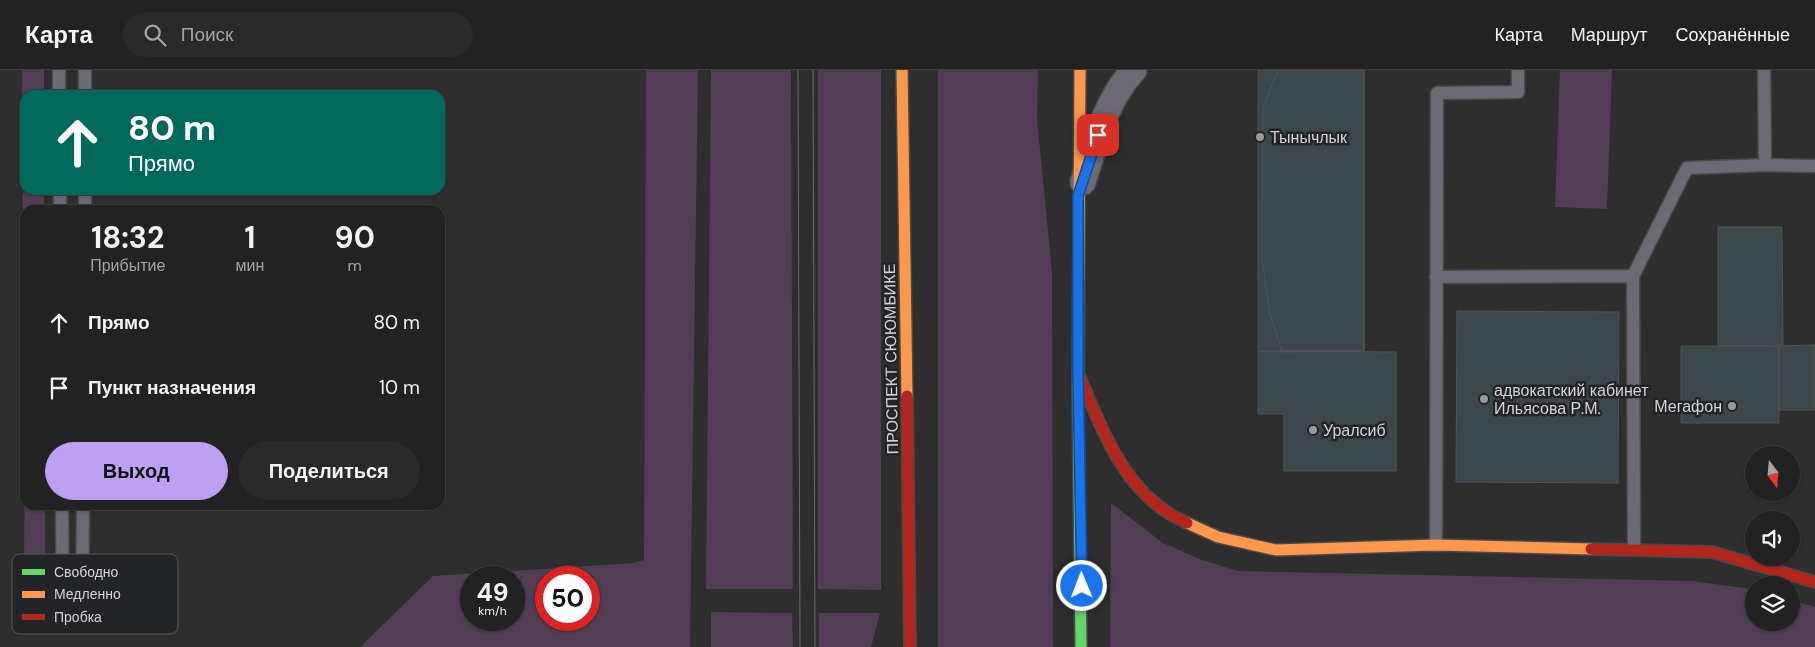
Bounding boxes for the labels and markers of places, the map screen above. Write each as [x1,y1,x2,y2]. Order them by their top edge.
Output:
pin [1077,114,1119,156]
place label: Тынычлык [1270,127,1348,148]
marker: Тынычлык [1254,131,1266,143]
place label: адвокатский кабинет Ильясова Р.М. [1494,380,1649,419]
marker: адвокатский кабинет Ильясова Р.М. [1478,393,1490,405]
place label: Мегафон [1654,396,1722,417]
marker: Мегафон [1726,400,1738,412]
place label: Уралсиб [1323,420,1386,441]
marker: Уралсиб [1307,424,1319,436]

